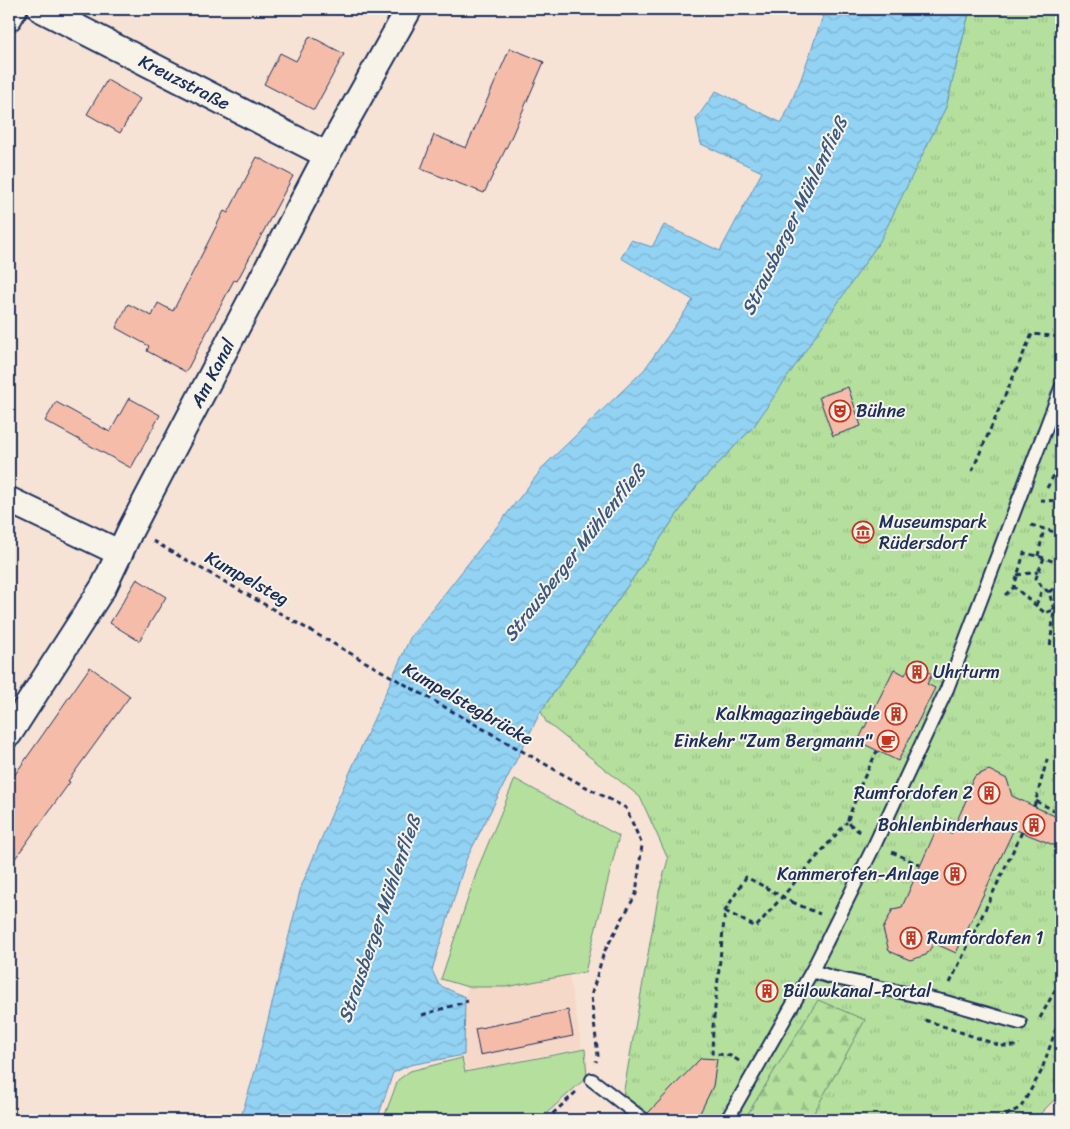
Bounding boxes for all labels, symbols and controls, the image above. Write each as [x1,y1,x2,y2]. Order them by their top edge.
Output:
street label: Kreuzstraße [133,45,236,119]
water label: Strausberger Mühlenfließ [732,109,857,321]
street label: Am Kanal [181,332,245,414]
place label: Bühne [856,395,905,427]
theatre icon: Bühne [828,399,852,423]
water label: Strausberger Mühlenfließ [494,456,655,649]
place label: Museumspark Rüdersdorf [879,506,987,559]
museum icon: Museumspark Rüdersdorf [851,520,875,544]
street label: Kumpelsteg [199,542,295,614]
street label: Kumpelstegbrücke [396,653,540,755]
place label: Uhrturm [933,656,1000,688]
building icon: Uhrturm [905,660,929,684]
place label: Kalkmagazingebäude [716,698,880,730]
building icon: Kalkmagazingebäude [884,702,908,726]
place label: Einkehr "Zum Bergmann" [674,725,874,757]
cafe icon: Einkehr "Zum Bergmann" [876,729,900,753]
place label: Rumfordofen 2 [854,777,973,809]
building icon: Rumfordofen 2 [977,781,1001,805]
water label: Strausberger Mühlenfließ [328,809,431,1027]
place label: Bohlenbinderhaus [878,809,1019,841]
building icon: Bohlenbinderhaus [1022,813,1046,837]
place label: Kammerofen-Anlage [777,858,939,890]
building icon: Kammerofen-Anlage [943,862,967,886]
place label: Rumfordofen 1 [927,922,1044,954]
building icon: Rumfordofen 1 [899,926,923,950]
place label: Bülowkanal-Portal [783,975,932,1007]
building icon: Bülowkanal-Portal [755,979,779,1003]

